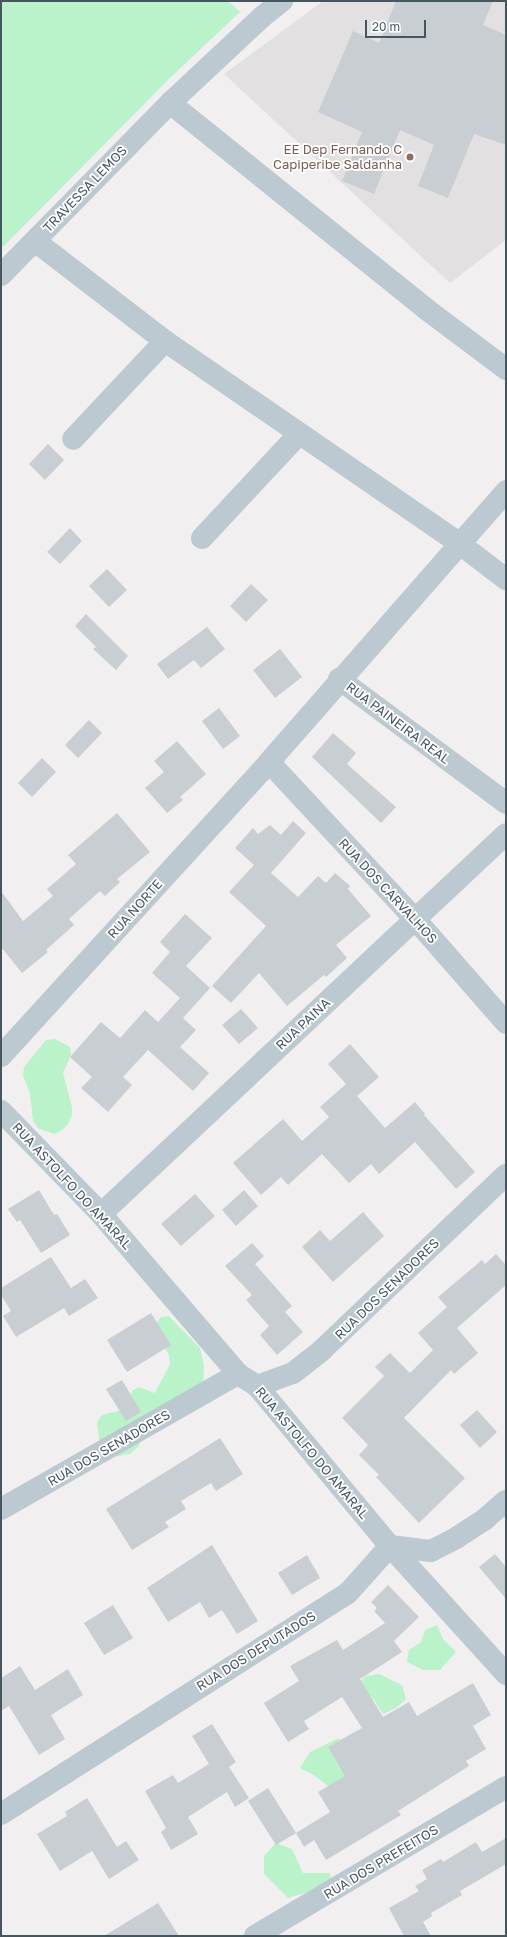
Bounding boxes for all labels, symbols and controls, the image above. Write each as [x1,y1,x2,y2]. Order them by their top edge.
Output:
scale bar [367,12,428,38]
text: 20 m [372,19,400,34]
place label: EE Dep Fernando C Capiperibe Saldanha [273,142,402,173]
street label: TRAVESSA LEMOS [40,143,130,235]
marker: EE Dep Fernando C Capiperibe Saldanha [405,152,415,162]
street label: RUA PAINEIRA REAL [343,679,453,767]
street label: RUA DOS CARVALHOS [335,835,441,947]
street label: RUA NORTE [104,876,166,942]
street label: RUA PAINA [273,995,333,1053]
street label: RUA ASTOLFO DO AMARAL [9,1119,135,1253]
street label: RUA DOS SENADORES [332,1235,442,1343]
street label: RUA ASTOLFO DO AMARAL [252,1384,372,1522]
street label: RUA DOS SENADORES [45,1407,173,1489]
street label: RUA DOS DEPUTADOS [193,1608,319,1694]
street label: RUA DOS PREFEITOS [321,1822,441,1902]

